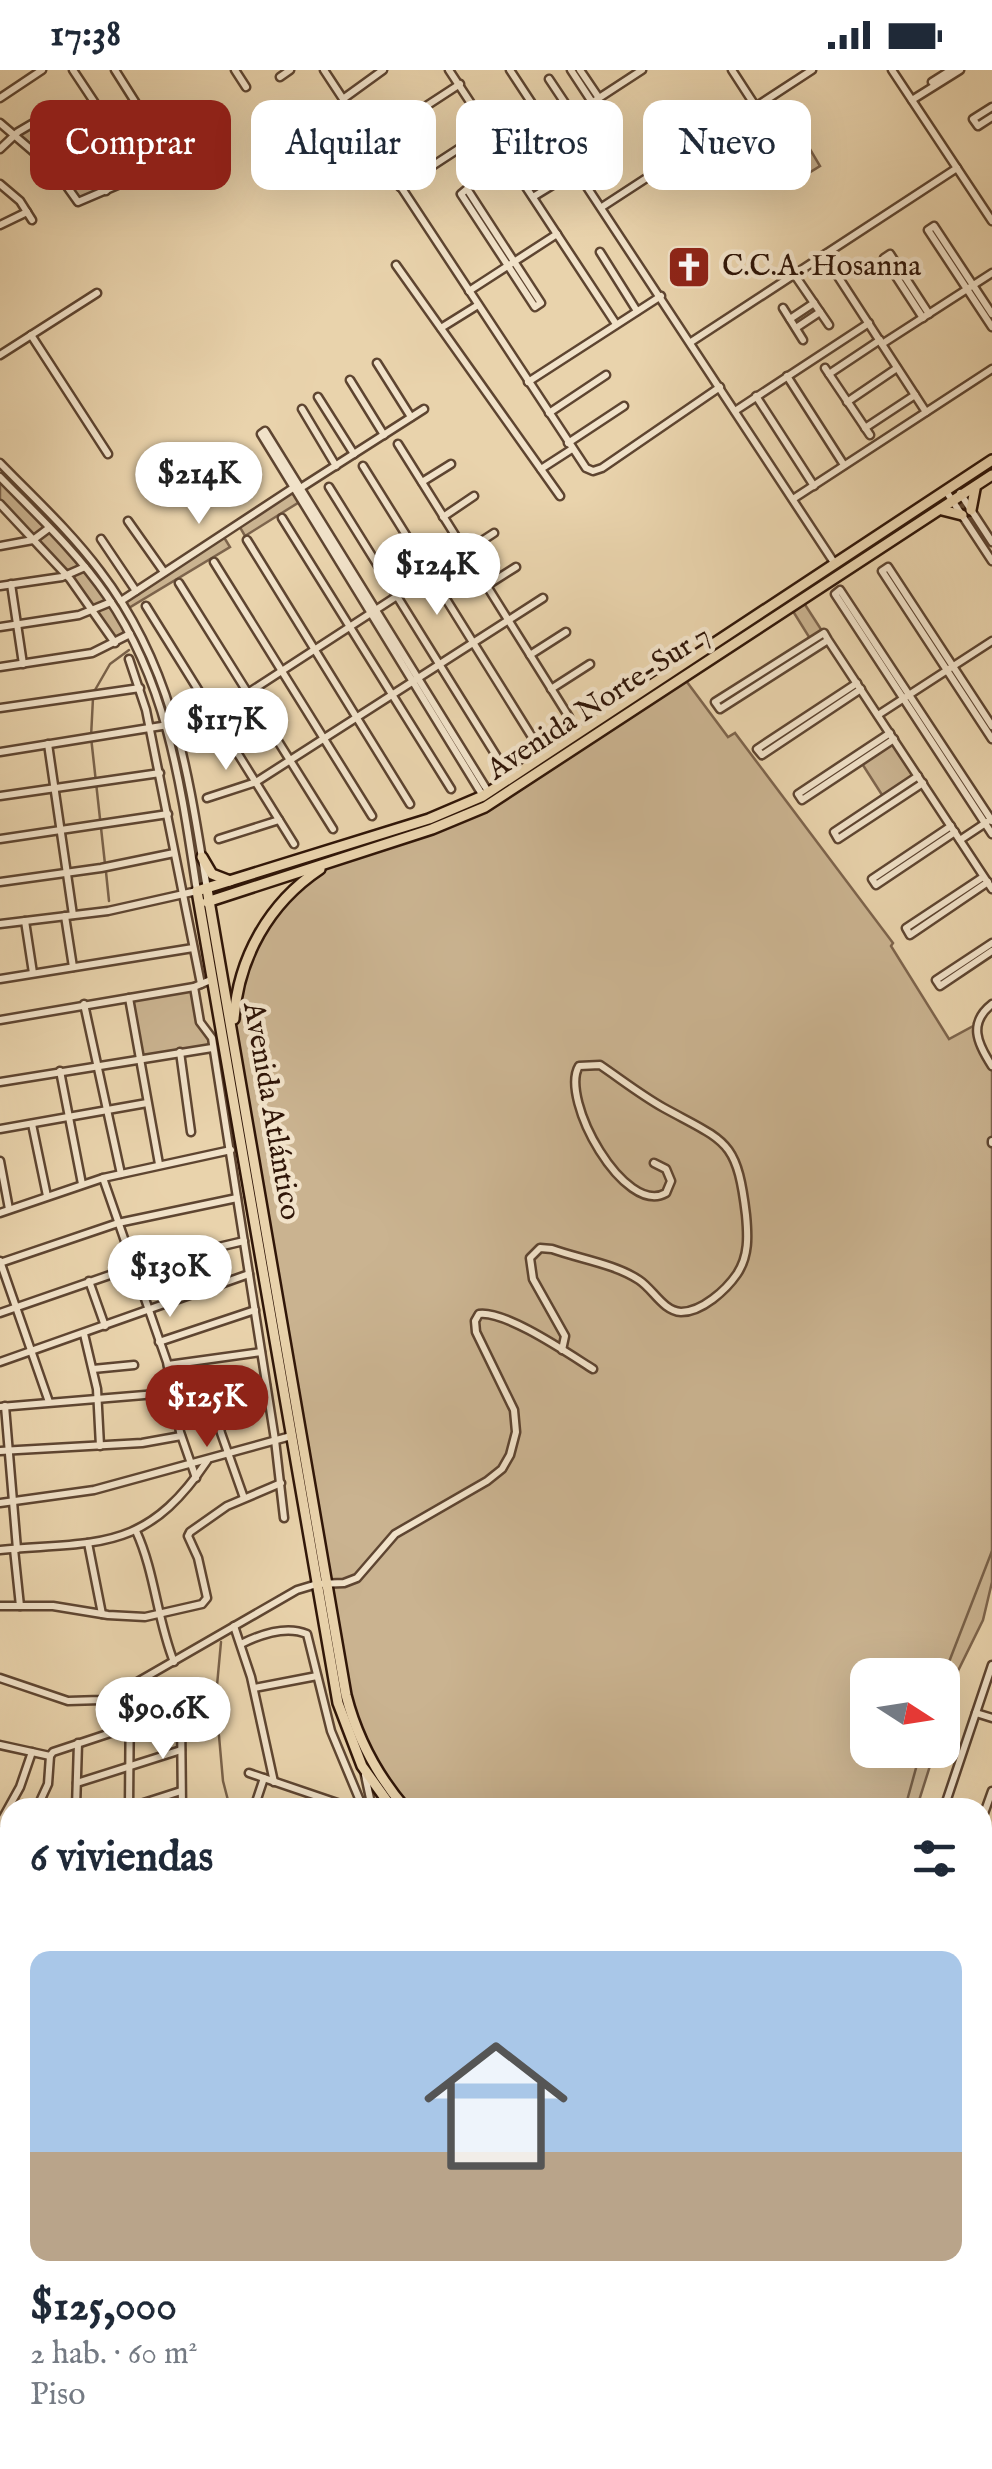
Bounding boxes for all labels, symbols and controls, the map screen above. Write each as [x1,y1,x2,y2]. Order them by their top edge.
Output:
text: 17:38 [50,11,121,59]
chip: Comprar [30,100,231,190]
chip: Alquilar [251,100,436,190]
chip: Filtros [456,100,623,190]
chip: Nuevo [643,100,811,190]
church icon: C.C.A. Hosanna [666,244,712,290]
place label: C.C.A. Hosanna [722,248,921,286]
pin: $214K [129,442,269,527]
text: $214K [157,454,241,495]
pin: $124K [367,533,507,618]
text: $124K [395,545,479,586]
street label: Avenida Norte-Sur 7 [479,617,718,790]
pin: $117K [156,688,296,773]
text: $117K [186,700,266,741]
street label: Avenida Atlántico [233,998,309,1223]
pin: $130K [100,1235,240,1320]
text: $130K [130,1247,210,1288]
pin: $125K [137,1365,277,1450]
text: $125K [167,1377,247,1418]
north arrow [850,1658,960,1768]
map controls [850,1658,960,1768]
pin: $90.6K [82,1677,244,1762]
text: $90.6K [118,1689,208,1730]
icon: filters [907,1831,962,1886]
text: 6 viviendas [30,1832,213,1885]
icon: home [406,2016,586,2196]
text: $125,000 [30,2281,177,2334]
text: 2 hab. · 60 m² [30,2334,198,2375]
text: Piso [30,2375,86,2416]

